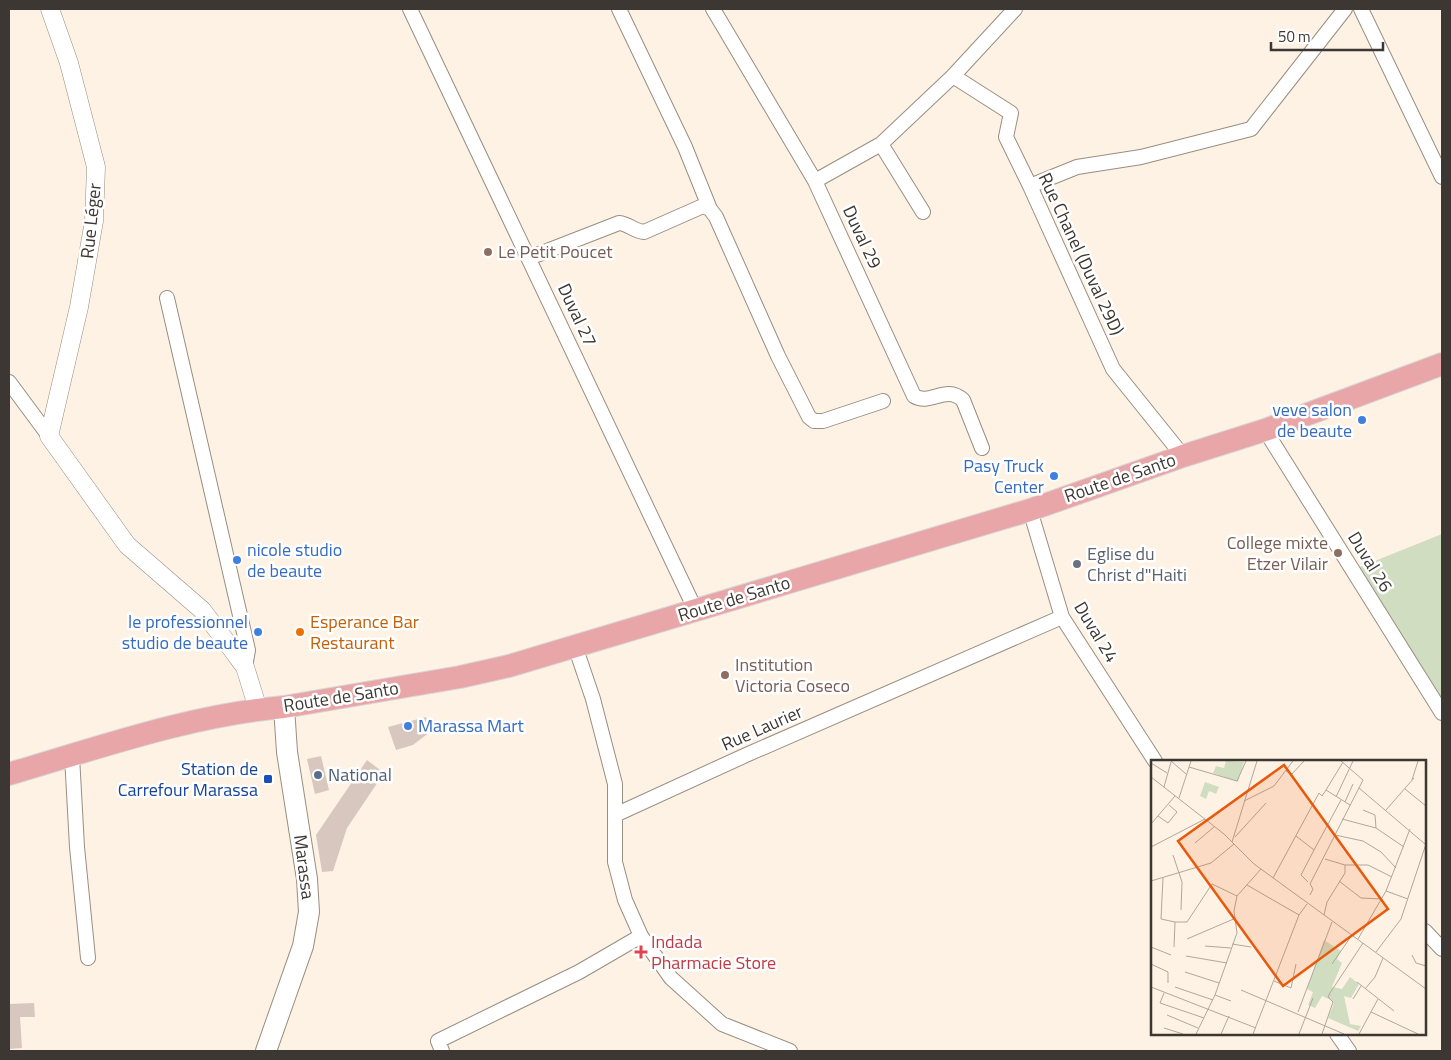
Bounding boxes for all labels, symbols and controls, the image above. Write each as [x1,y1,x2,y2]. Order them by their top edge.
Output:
scale bar [1271,20,1384,52]
text: 50 m [1278,25,1311,48]
street label: Rue Chanel (Duval 29D) [1032,168,1131,340]
street label: Rue Léger [73,182,108,260]
street label: Duval 29 [836,201,889,273]
place label: Le Petit Poucet [498,238,613,265]
marker: Le Petit Poucet [482,246,494,258]
street label: Duval 27 [551,279,604,351]
place label: veve salon de beaute [1272,396,1352,444]
marker: veve salon de beaute [1356,414,1368,426]
street label: Route de Santo [1061,446,1179,509]
place label: Pasy Truck Center [963,452,1044,500]
marker: Pasy Truck Center [1048,470,1060,482]
street label: Duval 26 [1341,526,1400,597]
place label: College mixte Etzer Vilair [1227,529,1328,577]
place label: nicole studio de beaute [247,536,342,584]
place label: Eglise du Christ d"Haiti [1087,540,1187,588]
marker: College mixte Etzer Vilair [1332,547,1344,559]
marker: nicole studio de beaute [231,554,243,566]
marker: Eglise du Christ d"Haiti [1071,558,1083,570]
street label: Route de Santo [674,569,793,628]
street label: Duval 24 [1068,596,1125,667]
place label: le professionnel studio de beaute [122,608,248,656]
place label: Esperance Bar Restaurant [310,608,419,656]
marker: le professionnel studio de beaute [252,626,264,638]
marker: Esperance Bar Restaurant [294,626,306,638]
place label: Institution Victoria Coseco [735,651,850,699]
marker: Institution Victoria Coseco [719,669,731,681]
street label: Route de Santo [281,674,400,719]
street label: Rue Laurier [717,698,807,757]
place label: Marassa Mart [418,712,524,739]
marker: Marassa Mart [402,720,414,732]
place label: Station de Carrefour Marassa [118,755,258,803]
inset map [1151,760,1426,1035]
place label: National [328,761,392,788]
marker: National [312,769,324,781]
marker: Station de Carrefour Marassa [262,773,274,785]
street label: Marassa [287,833,322,901]
place label: Indada Pharmacie Store [651,928,776,976]
marker: Indada Pharmacie Store [635,946,647,958]

